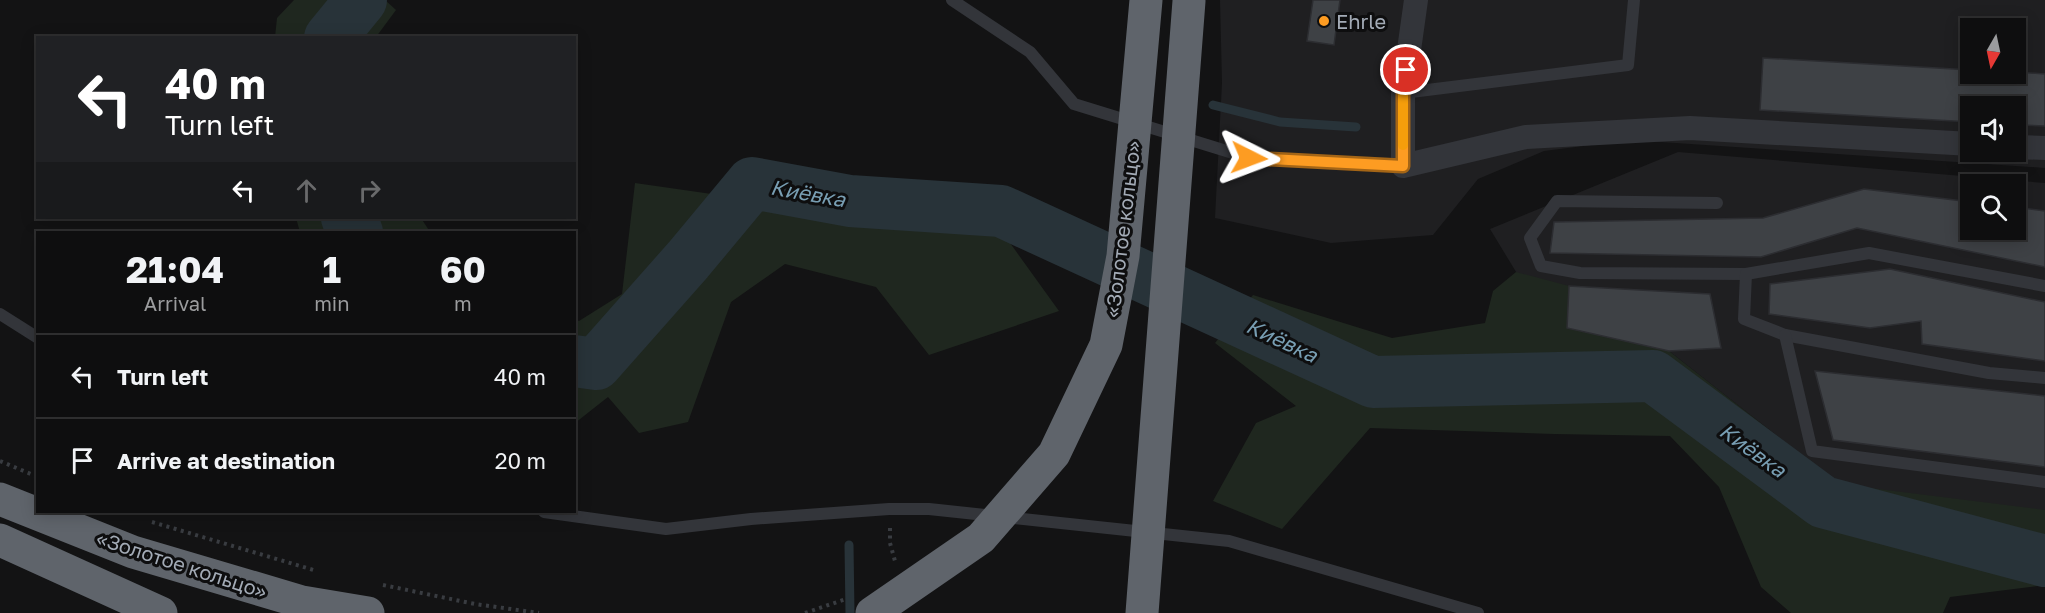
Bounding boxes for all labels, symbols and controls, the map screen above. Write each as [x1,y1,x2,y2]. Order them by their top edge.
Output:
place label: Ehrle [1336,9,1386,33]
marker: Ehrle [1317,14,1331,28]
north arrow [1960,18,2026,84]
map controls [1960,18,2026,240]
pin [1380,44,1431,95]
icon: arrive [1389,53,1422,86]
text: 40 m [165,58,266,108]
icon: left [66,60,144,138]
button: sound [1960,96,2026,162]
text: Turn left [165,109,274,141]
position arrow [1217,126,1281,190]
street label: «Золотое кольцо» [1099,139,1145,319]
icon: left [227,174,260,207]
icon: ahead [290,174,323,207]
icon: right [353,174,386,207]
water label: Киёвка [769,174,848,213]
button: search [1960,174,2026,240]
text: 21:04 [126,248,224,291]
text: 1 [323,248,341,291]
text: 60 [440,248,486,291]
text: Arrival [144,291,206,315]
text: min [314,291,350,315]
text: m [454,291,472,315]
water label: Киёвка [1242,312,1323,368]
icon: left [66,360,99,393]
text: Turn left [117,363,208,390]
text: 40 m [494,363,546,390]
water label: Киёвка [1715,417,1792,483]
icon: arrive [66,444,99,477]
text: Arrive at destination [117,447,335,474]
text: 20 m [495,447,546,474]
street label: «Золотое кольцо» [94,525,270,603]

